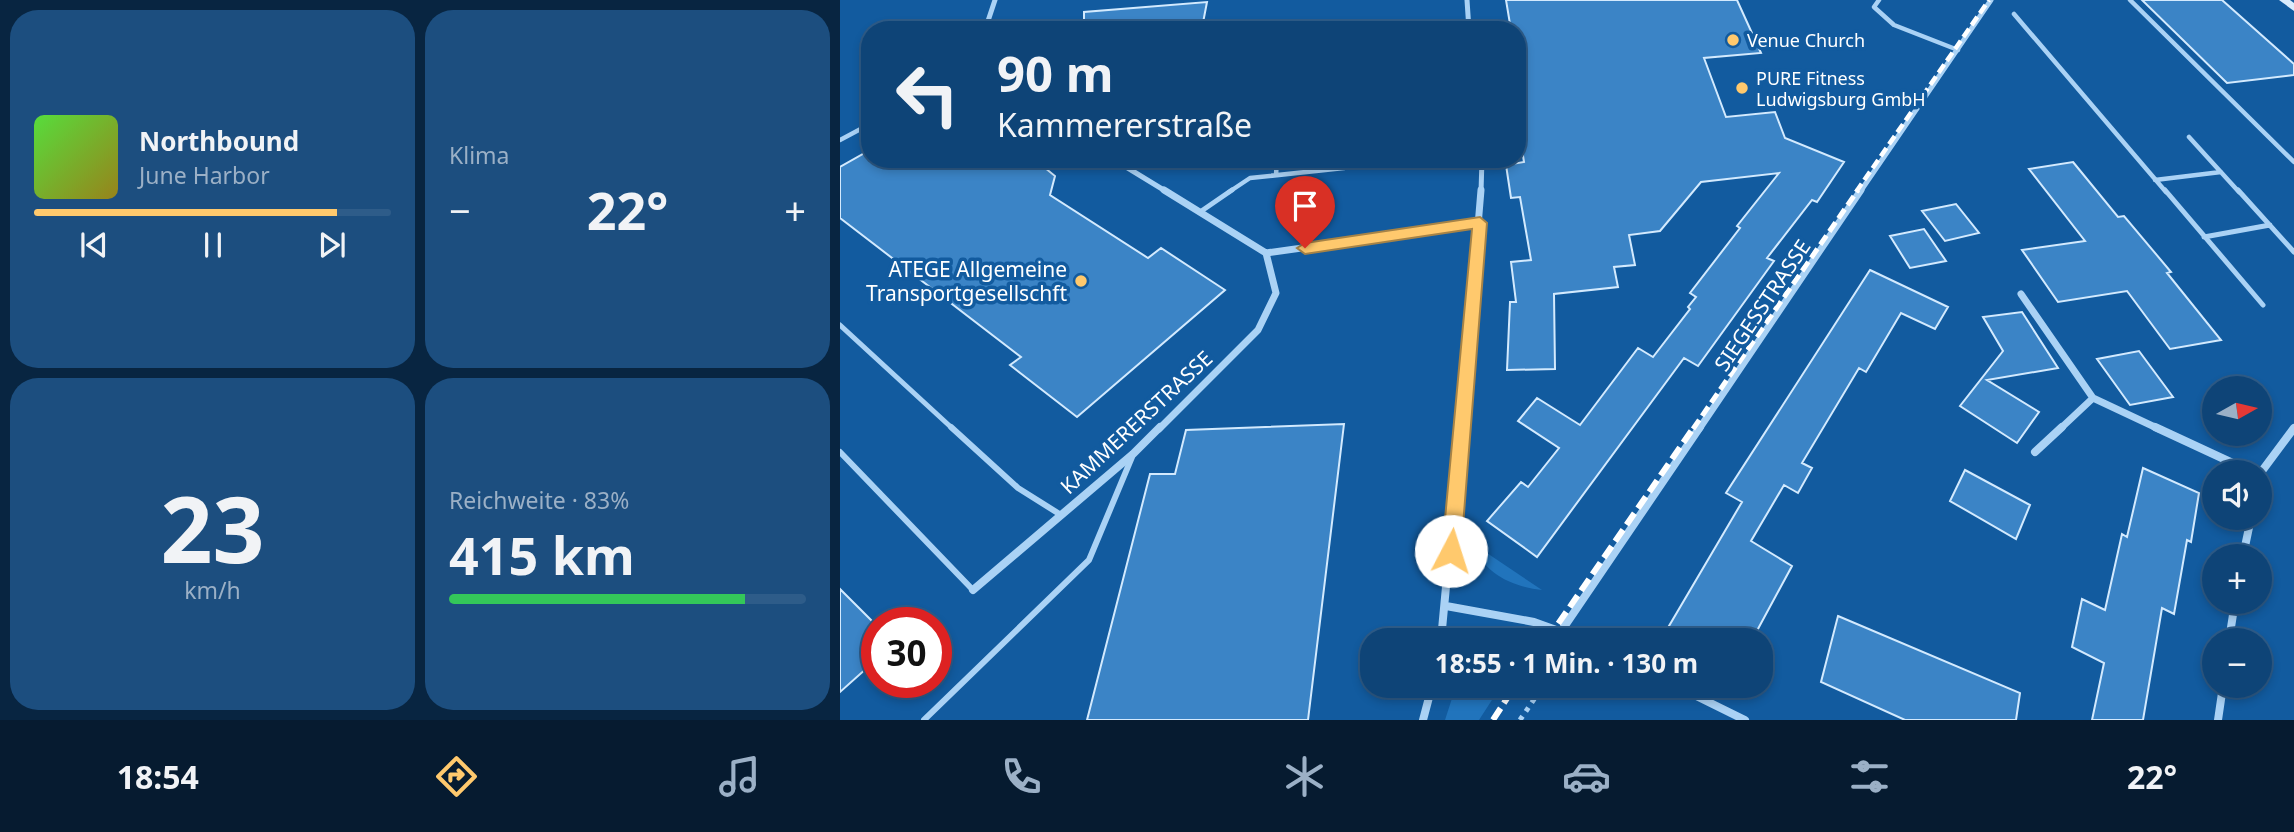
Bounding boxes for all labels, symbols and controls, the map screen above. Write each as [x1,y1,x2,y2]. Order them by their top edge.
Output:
place label: Venue Church [1747,28,1865,52]
marker: Venue Church [1725,32,1741,48]
text: 90 m [997,40,1114,106]
icon: left [882,49,973,140]
place label: PURE Fitness Ludwigsburg GmbH [1756,66,1926,111]
marker: PURE Fitness Ludwigsburg GmbH [1734,80,1750,96]
text: Kammererstraße [997,103,1252,146]
text: Northbound [139,123,299,159]
text: Klima [449,139,510,171]
text: June Harbor [139,159,270,191]
text: 22° [587,174,668,245]
pin [1275,176,1335,248]
text: − [449,184,471,236]
text: + [784,184,806,236]
icon: arrive [1286,187,1324,225]
icon: previous [75,226,113,264]
icon: pause [194,226,232,264]
icon: next [313,226,351,264]
street label: SIEGESSTRASSE [1708,234,1816,376]
place label: ATEGE Allgemeine Transportgesellschft [866,255,1067,307]
marker: ATEGE Allgemeine Transportgesellschft [1073,273,1089,289]
street label: KAMMERERSTRASSE [1054,344,1218,500]
north arrow [2202,376,2272,446]
map controls [2202,376,2272,698]
button: sound [2202,460,2272,530]
text: 23 [160,466,265,590]
text: Reichweite · 83% [449,484,629,516]
position arrow [1414,514,1488,588]
text: 415 km [449,519,635,590]
button: + [2202,544,2272,614]
text: km/h [184,574,241,606]
speed limit sign: 30 [861,607,952,698]
button: − [2202,628,2272,698]
text: 18:55 · 1 Min. · 130 m [1435,645,1698,681]
icon: directions [432,752,481,801]
icon: music [715,752,764,801]
icon: phone [997,752,1046,801]
icon: climate [1280,752,1329,801]
icon: car [1562,752,1611,801]
icon: filters [1845,752,1894,801]
text: 18:54 [117,755,199,798]
text: 22° [2127,755,2177,798]

